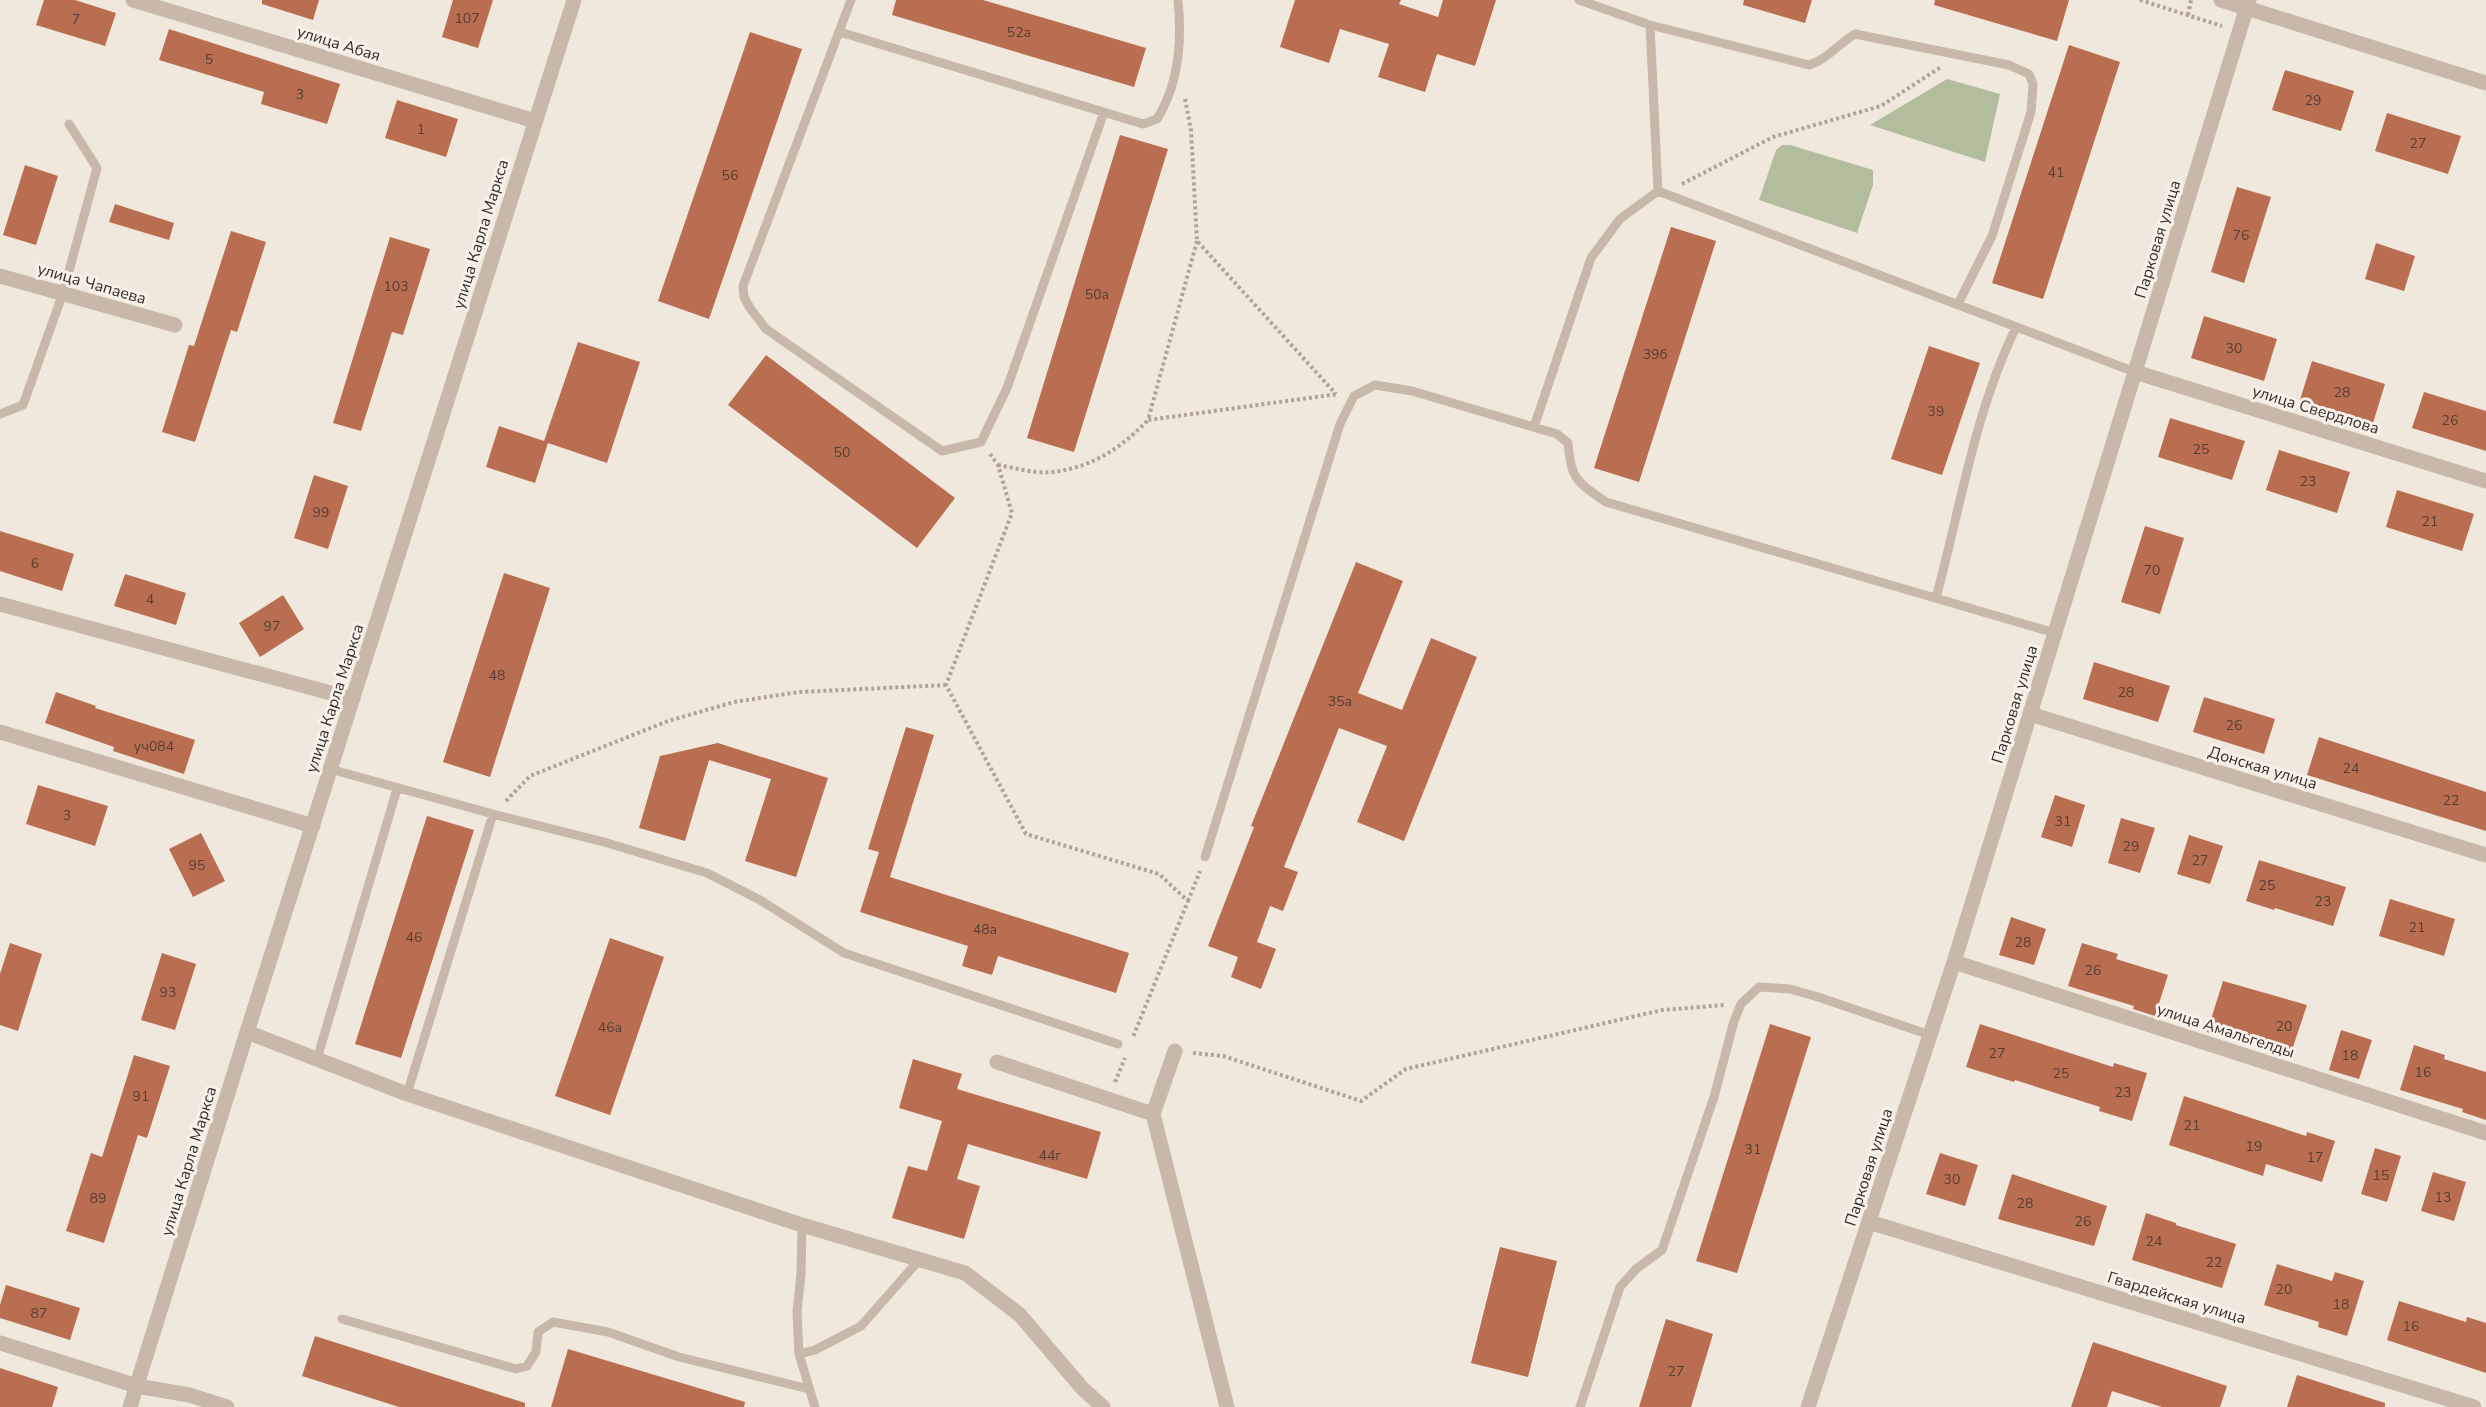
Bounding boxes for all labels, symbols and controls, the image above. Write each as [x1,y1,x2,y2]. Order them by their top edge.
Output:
house number: 107 [454,9,480,28]
house number: 7 [72,10,80,29]
street label: улица Абая [294,21,383,67]
house number: 52а [1007,23,1031,42]
house number: 5 [205,50,213,69]
house number: 3 [296,85,304,104]
house number: 29 [2305,91,2321,110]
house number: 1 [417,120,425,139]
house number: 27 [2410,134,2426,153]
street label: улица Карла Маркса [448,157,514,312]
house number: 41 [2048,163,2064,182]
house number: 56 [722,166,738,185]
street label: Парковая улица [2130,178,2186,301]
house number: 76 [2233,226,2249,245]
street label: улица Чапаева [35,258,149,310]
house number: 103 [383,277,409,296]
house number: 50а [1085,285,1109,304]
house number: 30 [2226,339,2242,358]
house number: 39б [1643,345,1667,364]
street label: улица Свердлова [2250,380,2382,440]
house number: 28 [2334,383,2350,402]
house number: 39 [1928,402,1944,421]
house number: 26 [2442,411,2458,430]
house number: 25 [2193,440,2209,459]
house number: 50 [834,443,850,462]
house number: 23 [2300,472,2316,491]
house number: 99 [313,503,329,522]
house number: 21 [2422,512,2438,531]
house number: 6 [31,554,39,573]
house number: 70 [2144,561,2160,580]
house number: 4 [146,590,154,609]
house number: 97 [264,617,280,636]
street label: улица Карла Маркса [300,621,369,776]
street label: Парковая улица [1987,643,2043,766]
house number: 48 [489,666,505,685]
house number: 28 [2118,683,2134,702]
house number: 35а [1328,692,1352,711]
house number: 26 [2226,716,2242,735]
house number: уч084 [134,737,174,756]
street label: Донская улица [2206,741,2320,795]
house number: 24 [2343,759,2359,778]
house number: 22 [2443,791,2459,810]
house number: 3 [63,806,71,825]
house number: 31 [2055,812,2071,831]
house number: 29 [2123,837,2139,856]
house number: 27 [2192,851,2208,870]
house number: 95 [189,856,205,875]
house number: 25 [2259,876,2275,895]
house number: 23 [2315,892,2331,911]
house number: 21 [2409,918,2425,937]
house number: 48а [973,920,997,939]
house number: 46 [406,928,422,947]
house number: 28 [2015,933,2031,952]
house number: 26 [2085,961,2101,980]
house number: 93 [160,983,176,1002]
street label: улица Амальгелды [2154,998,2297,1064]
house number: 20 [2276,1017,2292,1036]
house number: 46а [598,1018,622,1037]
house number: 27 [1989,1044,2005,1063]
house number: 18 [2342,1046,2358,1065]
house number: 16 [2415,1063,2431,1082]
house number: 25 [2053,1064,2069,1083]
house number: 23 [2115,1083,2131,1102]
street label: улица Карла Маркса [156,1084,222,1239]
house number: 91 [133,1087,149,1106]
street label: Парковая улица [1840,1106,1898,1229]
house number: 21 [2184,1116,2200,1135]
house number: 19 [2246,1137,2262,1156]
house number: 31 [1745,1140,1761,1159]
house number: 44г [1039,1146,1061,1165]
house number: 17 [2307,1148,2323,1167]
house number: 15 [2373,1166,2389,1185]
house number: 30 [1944,1170,1960,1189]
house number: 13 [2435,1188,2451,1207]
house number: 89 [90,1189,106,1208]
house number: 28 [2017,1194,2033,1213]
house number: 26 [2075,1212,2091,1231]
house number: 24 [2146,1232,2162,1251]
house number: 22 [2206,1253,2222,1272]
street label: Гвардейская улица [2105,1266,2249,1329]
house number: 20 [2276,1280,2292,1299]
house number: 18 [2333,1295,2349,1314]
house number: 87 [31,1304,47,1323]
house number: 16 [2403,1317,2419,1336]
house number: 27 [1668,1362,1684,1381]

